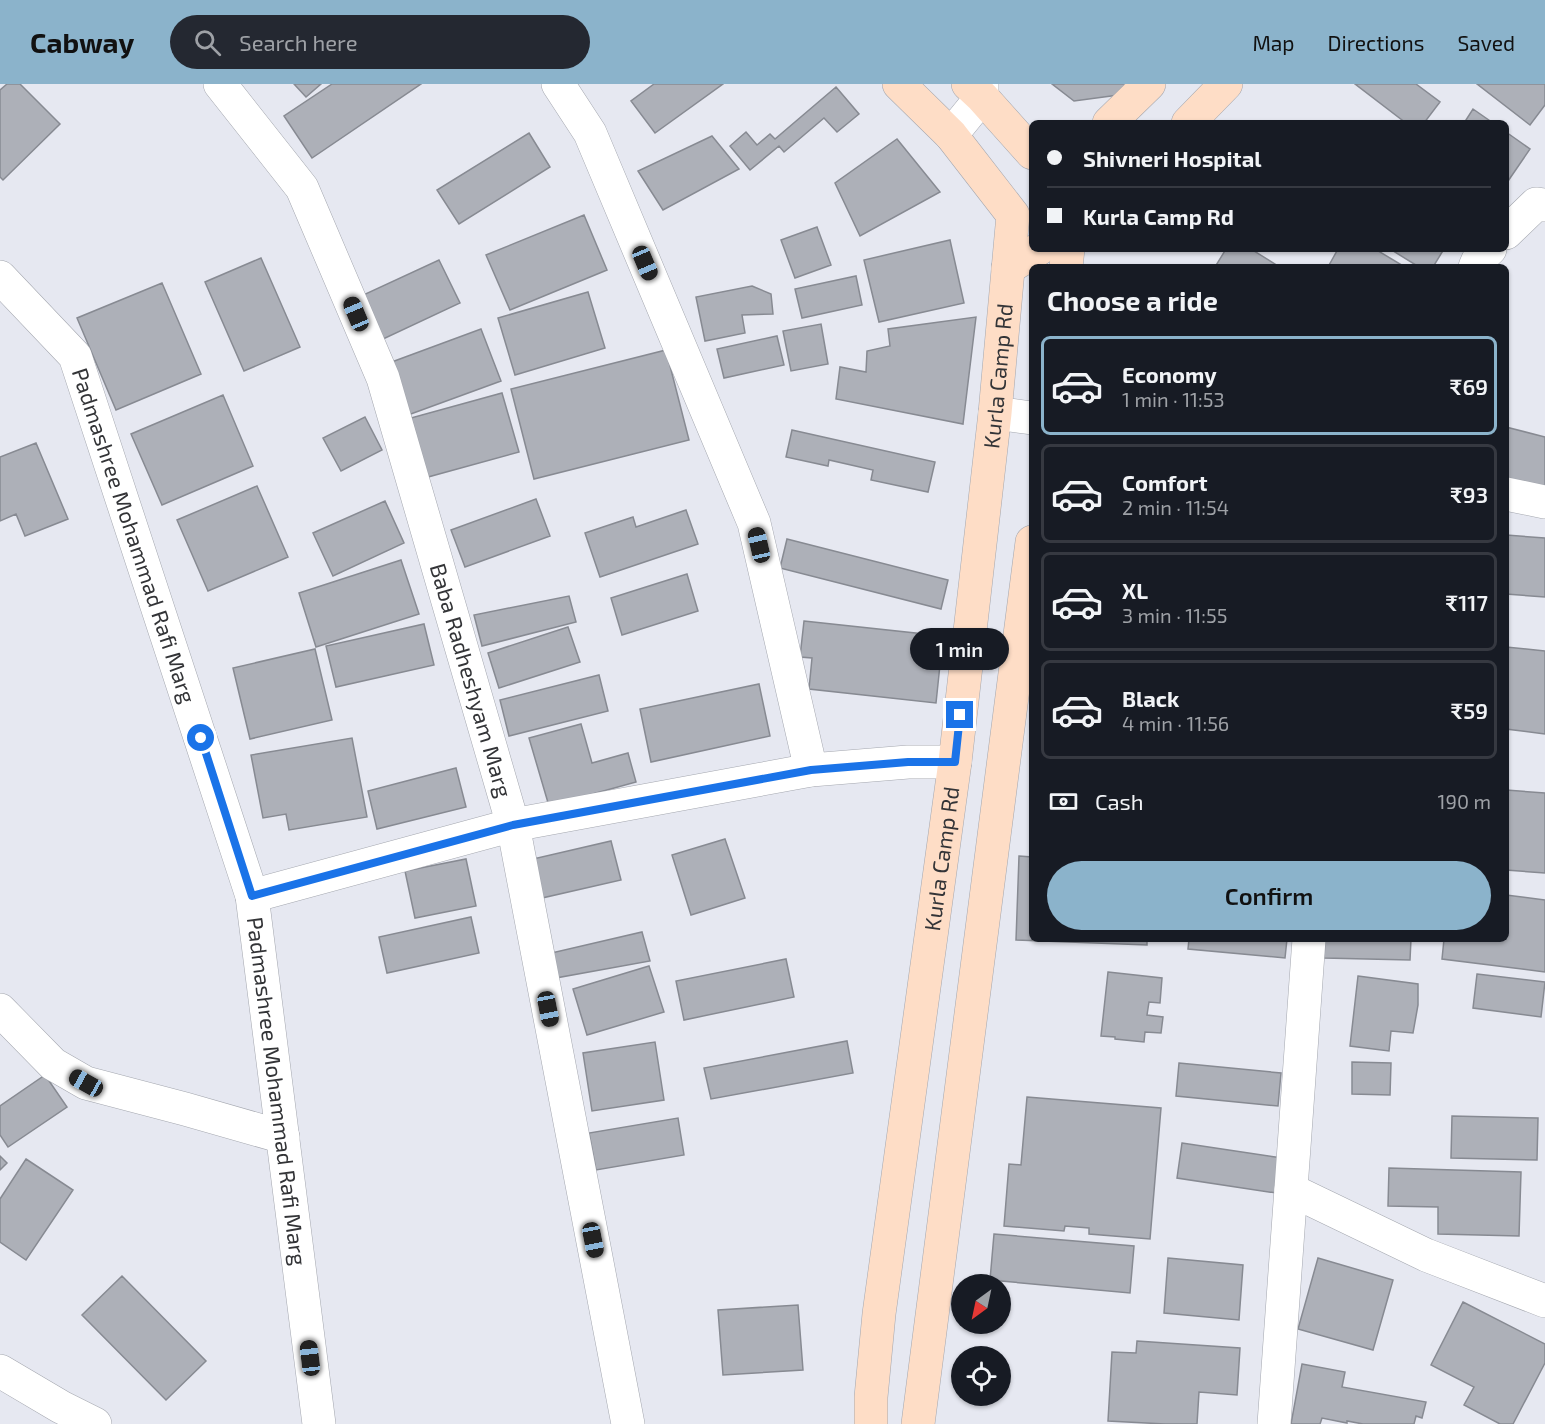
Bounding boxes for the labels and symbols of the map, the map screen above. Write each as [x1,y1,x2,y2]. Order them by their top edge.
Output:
car [630,243,660,283]
car [341,294,371,334]
street label: Kurla Camp Rd [977,302,1017,450]
street label: Padmashree Mohammad Rafi Marg [68,364,202,706]
car [746,525,772,565]
street label: Baba Radheshyam Marg [426,560,518,800]
callout: 1 min [910,628,1010,670]
route end [946,701,973,728]
route start [187,724,214,751]
street label: Kurla Camp Rd [918,785,964,932]
street label: Padmashree Mohammad Rafi Marg [243,915,313,1267]
car [536,990,560,1028]
car [66,1066,106,1100]
car [581,1221,605,1259]
north arrow [951,1274,1011,1334]
car [299,1339,321,1377]

